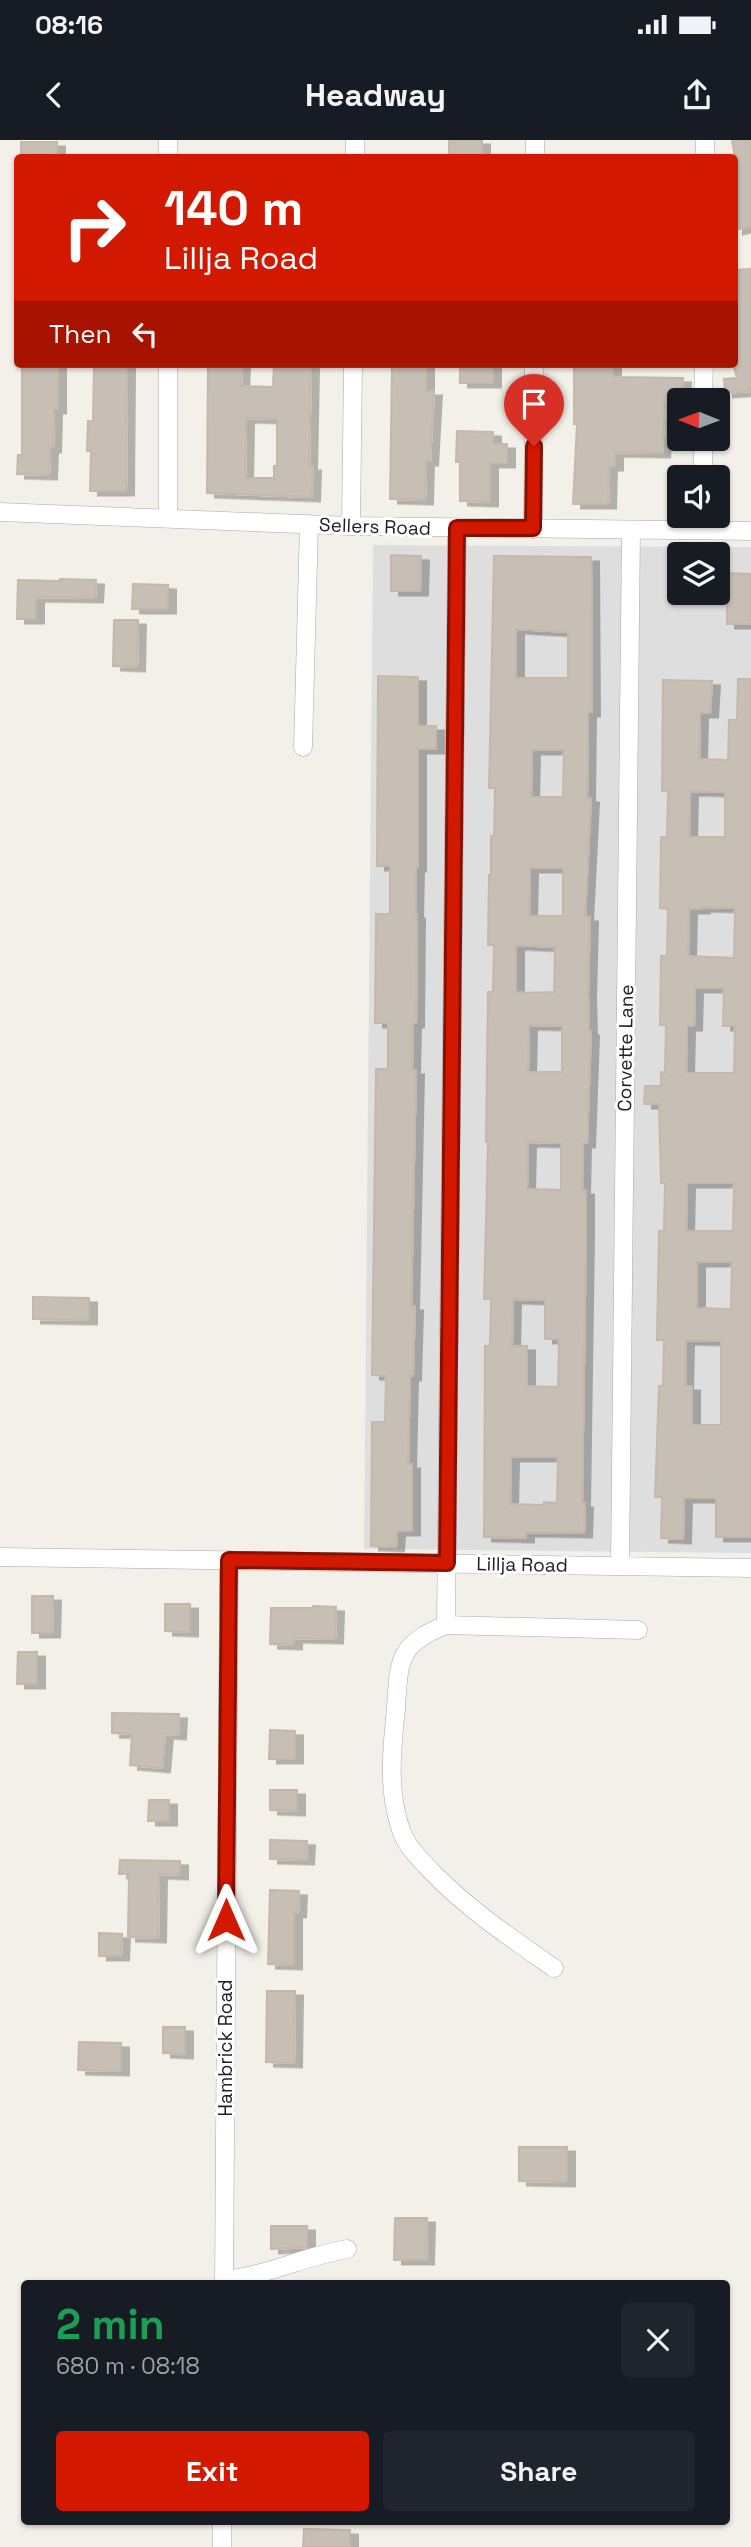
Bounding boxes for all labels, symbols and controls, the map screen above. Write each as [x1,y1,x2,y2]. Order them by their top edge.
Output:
text: 08:16 [35,8,103,42]
text: Headway [305,75,446,115]
icon: back [35,76,73,114]
icon: share [678,76,716,114]
text: 140 m [164,177,303,239]
icon: right [49,182,140,273]
text: Lillja Road [164,238,318,278]
icon: left [126,315,164,353]
text: Then [49,317,112,351]
pin [504,374,564,446]
icon: arrive [515,385,553,423]
north arrow [667,388,730,452]
map controls [667,388,730,605]
button: sound [667,465,730,528]
street label: Sellers Road [319,512,431,541]
button: layers [667,542,730,605]
street label: Corvette Lane [612,984,639,1112]
street label: Lillja Road [476,1551,568,1578]
position arrow [189,1883,263,1957]
street label: Hambrick Road [213,1980,238,2116]
text: 2 min [56,2298,165,2351]
button: close [621,2303,695,2377]
text: 680 m · 08:18 [56,2351,200,2381]
button: Exit [56,2431,369,2511]
button: Share [383,2431,695,2511]

